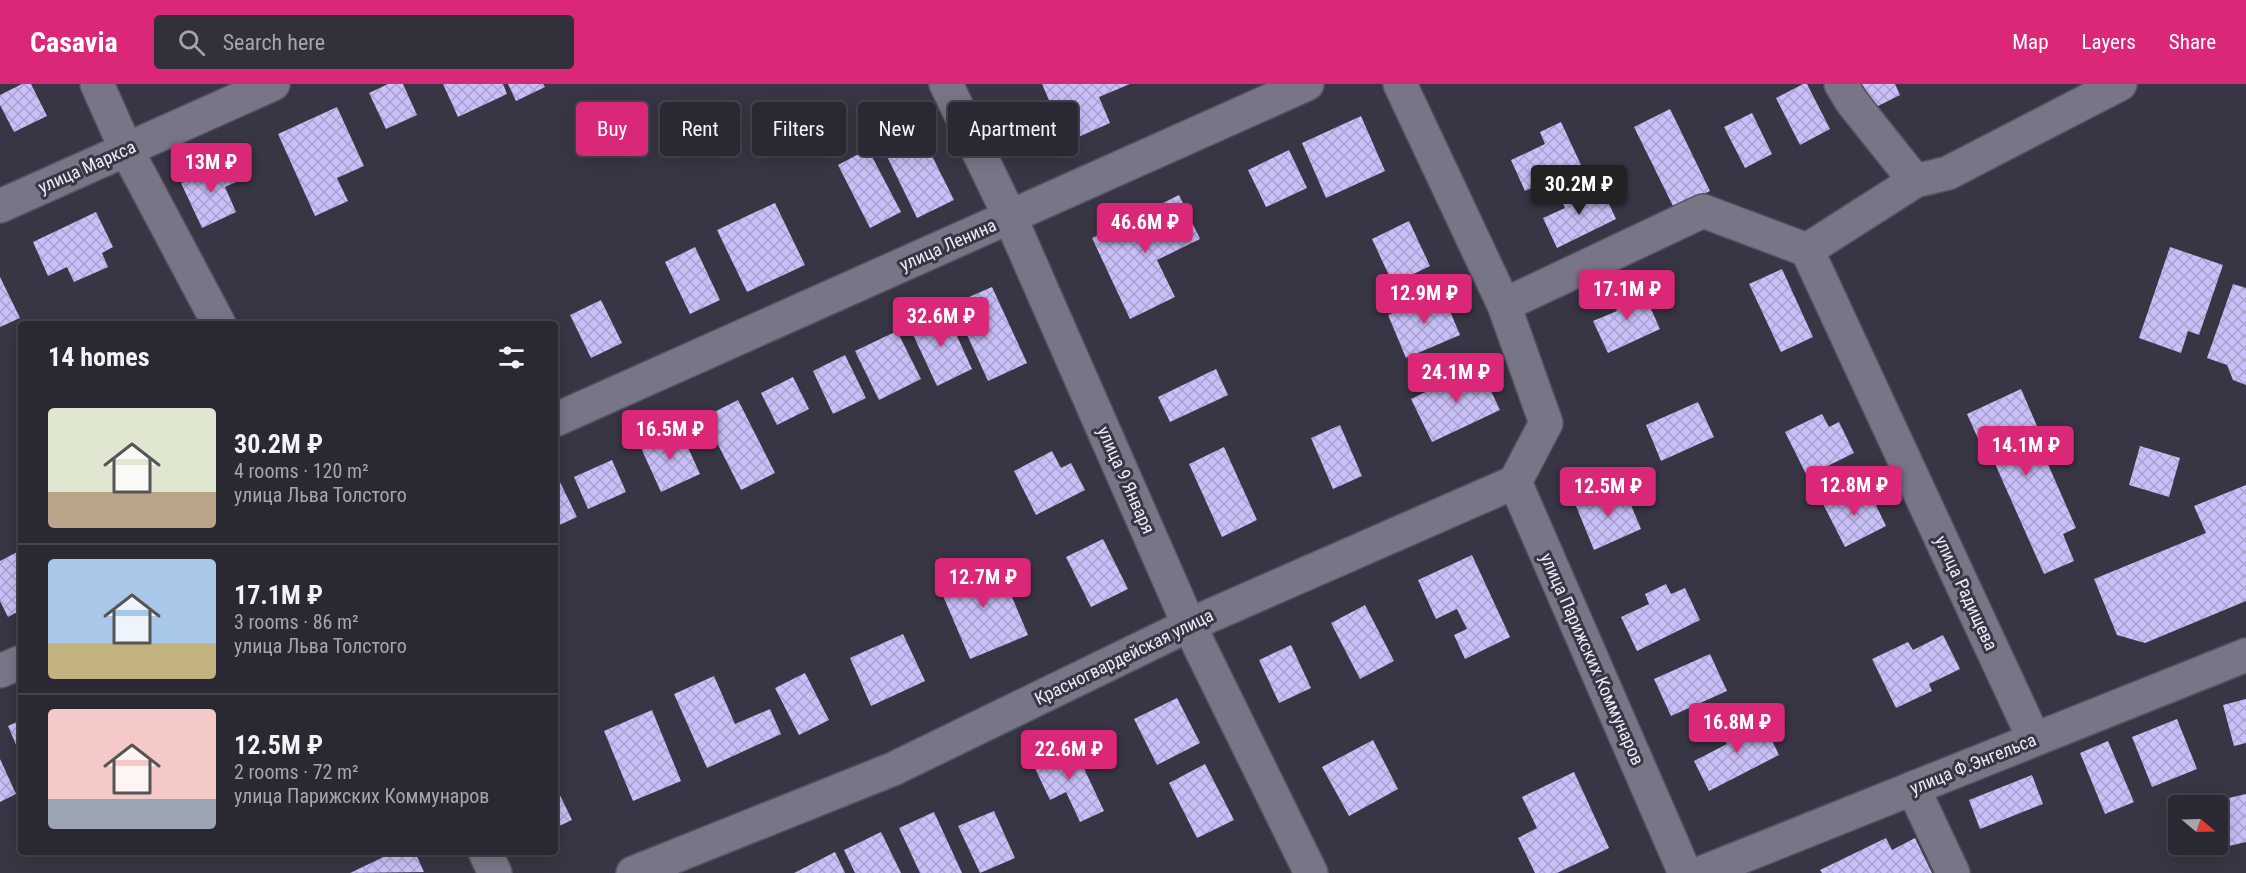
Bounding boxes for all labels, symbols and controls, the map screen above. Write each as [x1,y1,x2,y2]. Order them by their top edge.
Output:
search box [154,15,574,69]
text: Casavia [30,26,118,59]
icon: search [175,26,208,59]
text: Search here [223,30,325,55]
text: Map [2012,30,2049,54]
text: Layers [2082,30,2136,54]
text: Share [2169,30,2216,54]
chip: Buy [576,102,648,156]
chip: Rent [660,102,740,156]
chip: Filters [752,102,846,156]
chip: New [858,102,936,156]
chip: Apartment [948,102,1078,156]
street label: улица Маркса [35,136,139,197]
pin: 13M ₽ [169,143,253,194]
text: 13M ₽ [185,150,237,174]
pin: 30.2M ₽ [1524,165,1634,216]
text: 30.2M ₽ [1545,172,1613,196]
pin: 46.6M ₽ [1090,203,1200,254]
text: 46.6M ₽ [1111,210,1179,234]
street label: улица Ленина [896,214,999,275]
pin: 17.1M ₽ [1572,270,1682,321]
pin: 12.9M ₽ [1369,274,1479,325]
text: 17.1M ₽ [1593,277,1661,301]
text: 12.9M ₽ [1390,281,1458,305]
pin: 32.6M ₽ [886,297,996,348]
text: 32.6M ₽ [907,304,975,328]
icon: filters [495,341,528,374]
text: 14 homes [48,342,150,372]
pin: 24.1M ₽ [1401,353,1511,404]
text: 24.1M ₽ [1422,360,1490,384]
pin: 16.5M ₽ [615,410,725,461]
text: 16.5M ₽ [636,417,704,441]
street label: улица 9 Января [1093,423,1159,537]
pin: 14.1M ₽ [1971,426,2081,477]
text: 30.2M ₽ [234,429,323,459]
icon: home [96,432,168,504]
text: 14.1M ₽ [1992,433,2060,457]
text: 4 rooms · 120 m² [234,459,369,483]
pin: 12.8M ₽ [1799,466,1909,517]
pin: 12.5M ₽ [1553,467,1663,518]
text: 12.8M ₽ [1820,473,1888,497]
text: 12.5M ₽ [1574,474,1642,498]
text: улица Льва Толстого [234,483,407,507]
street label: улица Радищева [1931,532,2002,654]
street label: улица Парижских Коммунаров [1536,550,1649,768]
pin: 12.7M ₽ [928,558,1038,609]
text: 12.7M ₽ [949,565,1017,589]
text: 17.1M ₽ [234,580,323,610]
icon: home [96,583,168,655]
street label: Красногвардейская улица [1031,604,1217,709]
text: 3 rooms · 86 m² [234,610,359,634]
text: улица Льва Толстого [234,634,407,658]
pin: 16.8M ₽ [1682,703,1792,754]
text: 16.8M ₽ [1703,710,1771,734]
street label: улица Ф.Энгельса [1907,729,2039,798]
text: 12.5M ₽ [234,730,323,760]
pin: 22.6M ₽ [1014,730,1124,781]
icon: home [96,733,168,805]
text: 22.6M ₽ [1035,737,1103,761]
text: 2 rooms · 72 m² [234,760,359,784]
text: улица Парижских Коммунаров [234,784,489,808]
north arrow [2168,795,2228,855]
map controls [2168,795,2228,855]

